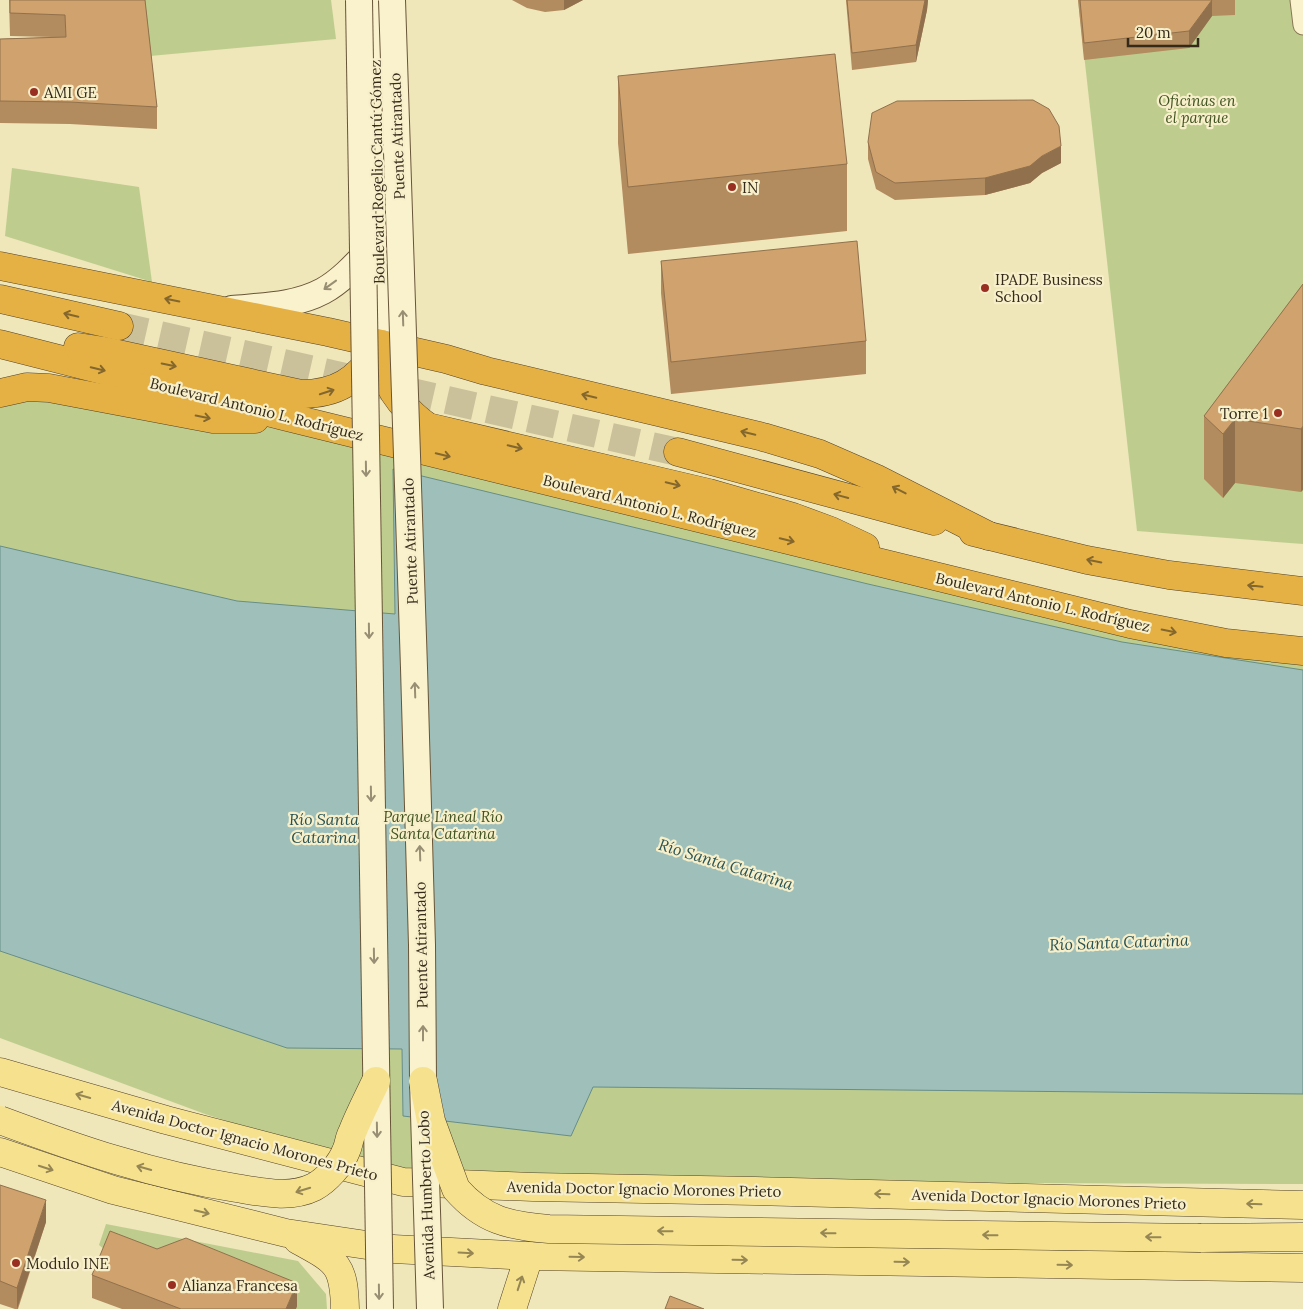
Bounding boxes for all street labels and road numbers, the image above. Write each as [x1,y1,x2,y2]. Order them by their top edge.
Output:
street label: Boulevard Rogelio Cantú Gómez [366,60,388,284]
street label: Puente Atirantado [385,72,409,200]
street label: Boulevard Antonio L. Rodríguez [148,373,366,445]
street label: Boulevard Antonio L. Rodríguez [541,470,759,542]
street label: Puente Atirantado [398,477,422,605]
street label: Boulevard Antonio L. Rodríguez [934,568,1152,636]
street label: Puente Atirantado [410,881,432,1009]
street label: Avenida Doctor Ignacio Morones Prieto [109,1095,380,1185]
street label: Avenida Humberto Lobo [414,1110,438,1281]
street label: Avenida Doctor Ignacio Morones Prieto [506,1177,782,1201]
street label: Avenida Doctor Ignacio Morones Prieto [910,1185,1187,1213]

